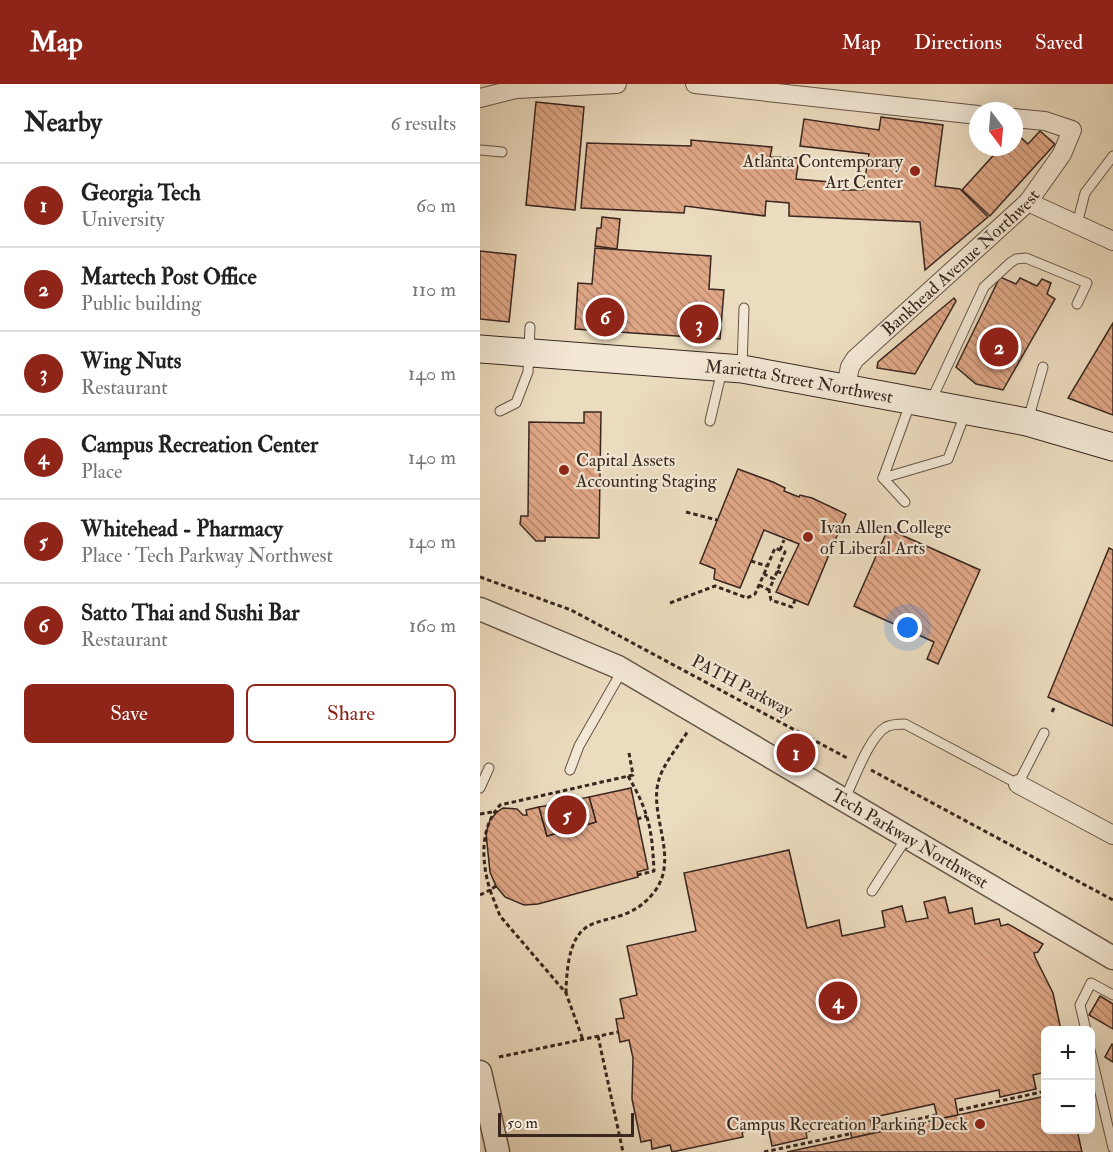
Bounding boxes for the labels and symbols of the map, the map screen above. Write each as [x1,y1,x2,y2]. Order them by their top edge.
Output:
north arrow [969,102,1023,156]
place label: Atlanta Contemporary Art Center [742,150,904,194]
marker: Atlanta Contemporary Art Center [908,164,922,178]
street label: Bankhead Avenue Northwest [877,185,1045,341]
pin: 6 [586,294,624,340]
pin: 3 [680,302,718,346]
pin: 2 [980,324,1018,370]
street label: Marietta Street Northwest [704,355,895,408]
place label: Capital Assets Accounting Staging [575,449,718,493]
marker: Capital Assets Accounting Staging [557,463,571,477]
place label: Ivan Allen College of Liberal Arts [820,516,952,560]
marker: Ivan Allen College of Liberal Arts [801,530,815,544]
your location [893,613,922,642]
street label: PATH Parkway [687,650,798,723]
pin: 1 [776,730,816,776]
street label: Tech Parkway Northwest [827,783,993,894]
pin: 5 [548,792,586,838]
pin: 4 [818,978,858,1024]
scale bar [498,1110,634,1138]
place label: Campus Recreation Parking Deck [726,1113,968,1136]
marker: Campus Recreation Parking Deck [973,1117,987,1131]

